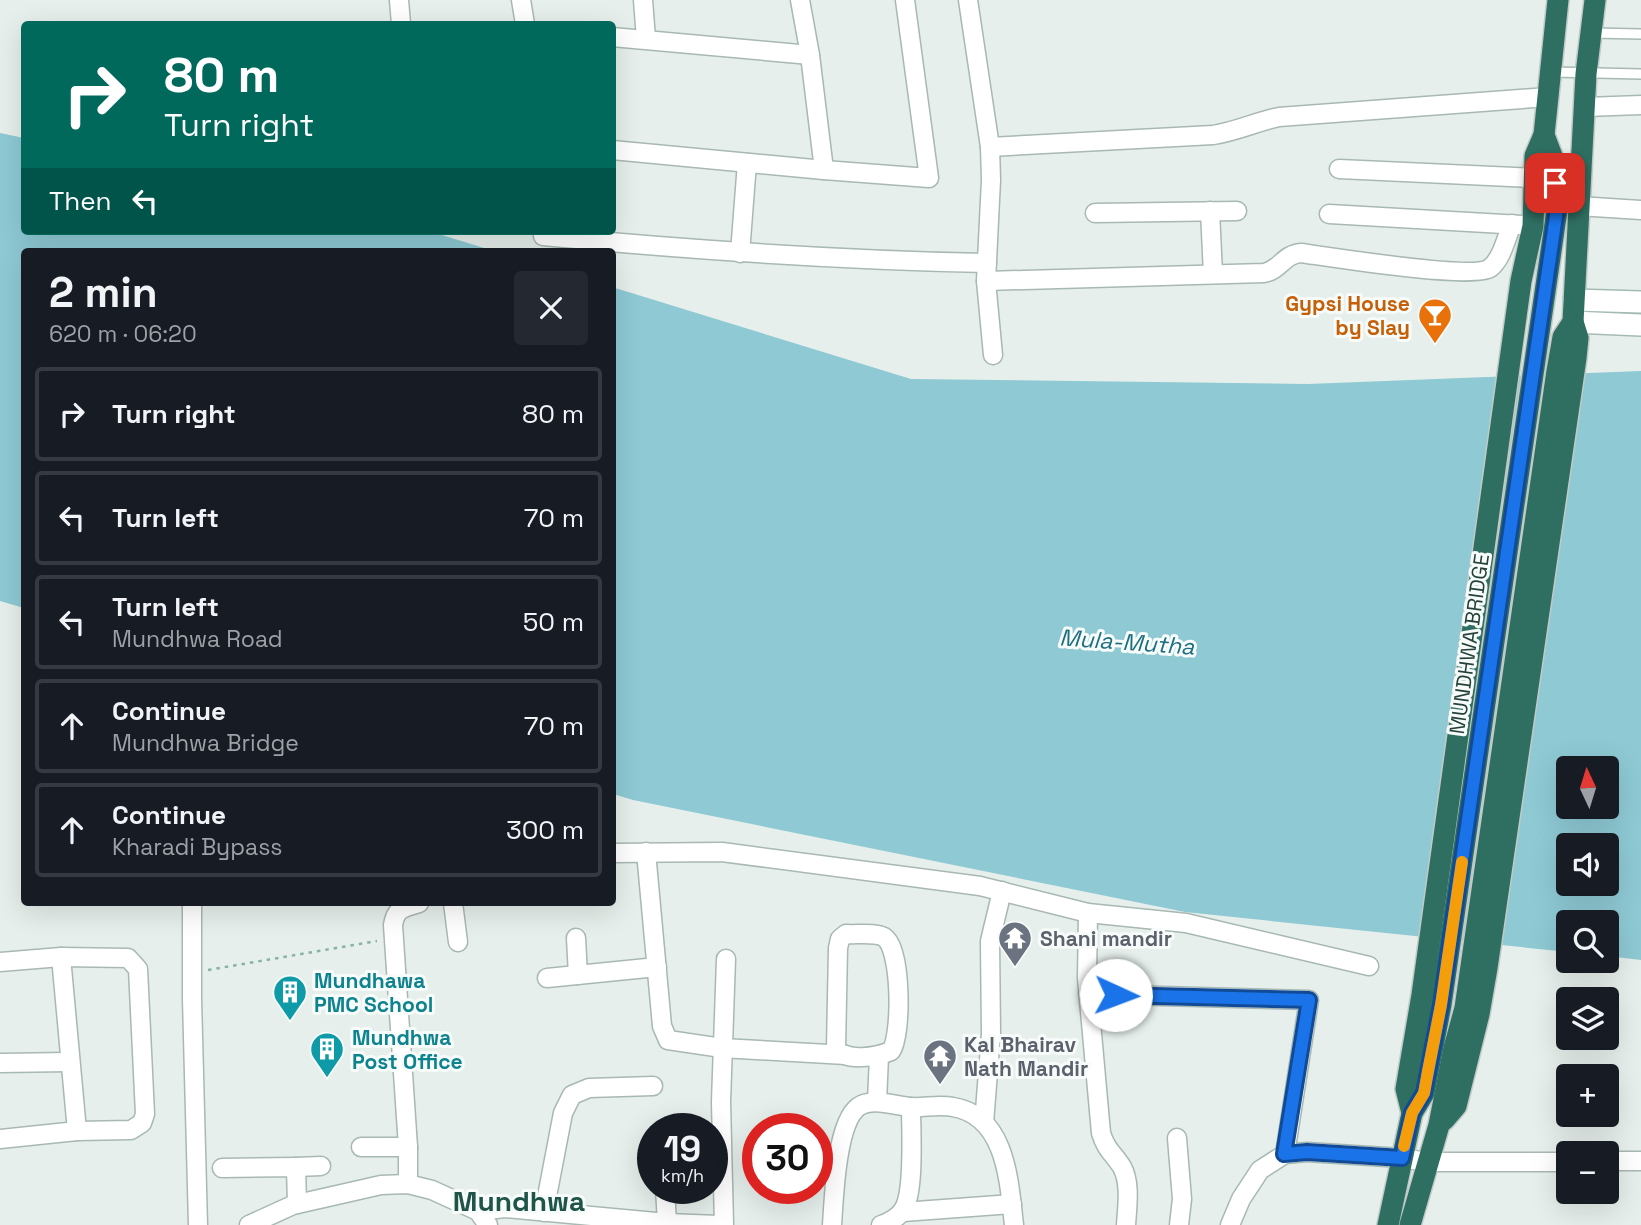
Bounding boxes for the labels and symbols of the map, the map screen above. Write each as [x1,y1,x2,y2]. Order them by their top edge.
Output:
pin [1525,153,1585,213]
place label: Gypsi House by Slay [1285,290,1410,341]
bar icon: Gypsi House by Slay [1416,296,1454,345]
street label: MUNDHWA BRIDGE [1443,552,1495,736]
water label: Mula-Mutha [1059,622,1196,662]
north arrow [1556,756,1619,819]
temple icon: Shani mandir [996,919,1034,968]
place label: Shani mandir [1040,925,1172,952]
position arrow [1079,958,1153,1032]
place label: Mundhawa PMC School [314,967,433,1018]
building icon: Mundhawa PMC School [271,973,309,1022]
place label: Mundhwa Post Office [352,1024,463,1075]
building icon: Mundhwa Post Office [308,1030,346,1079]
place label: Kal Bhairav Nath Mandir [964,1031,1088,1082]
temple icon: Kal Bhairav Nath Mandir [921,1037,959,1086]
speed limit sign: 30 [742,1113,833,1204]
district label: Mundhwa [453,1183,585,1219]

